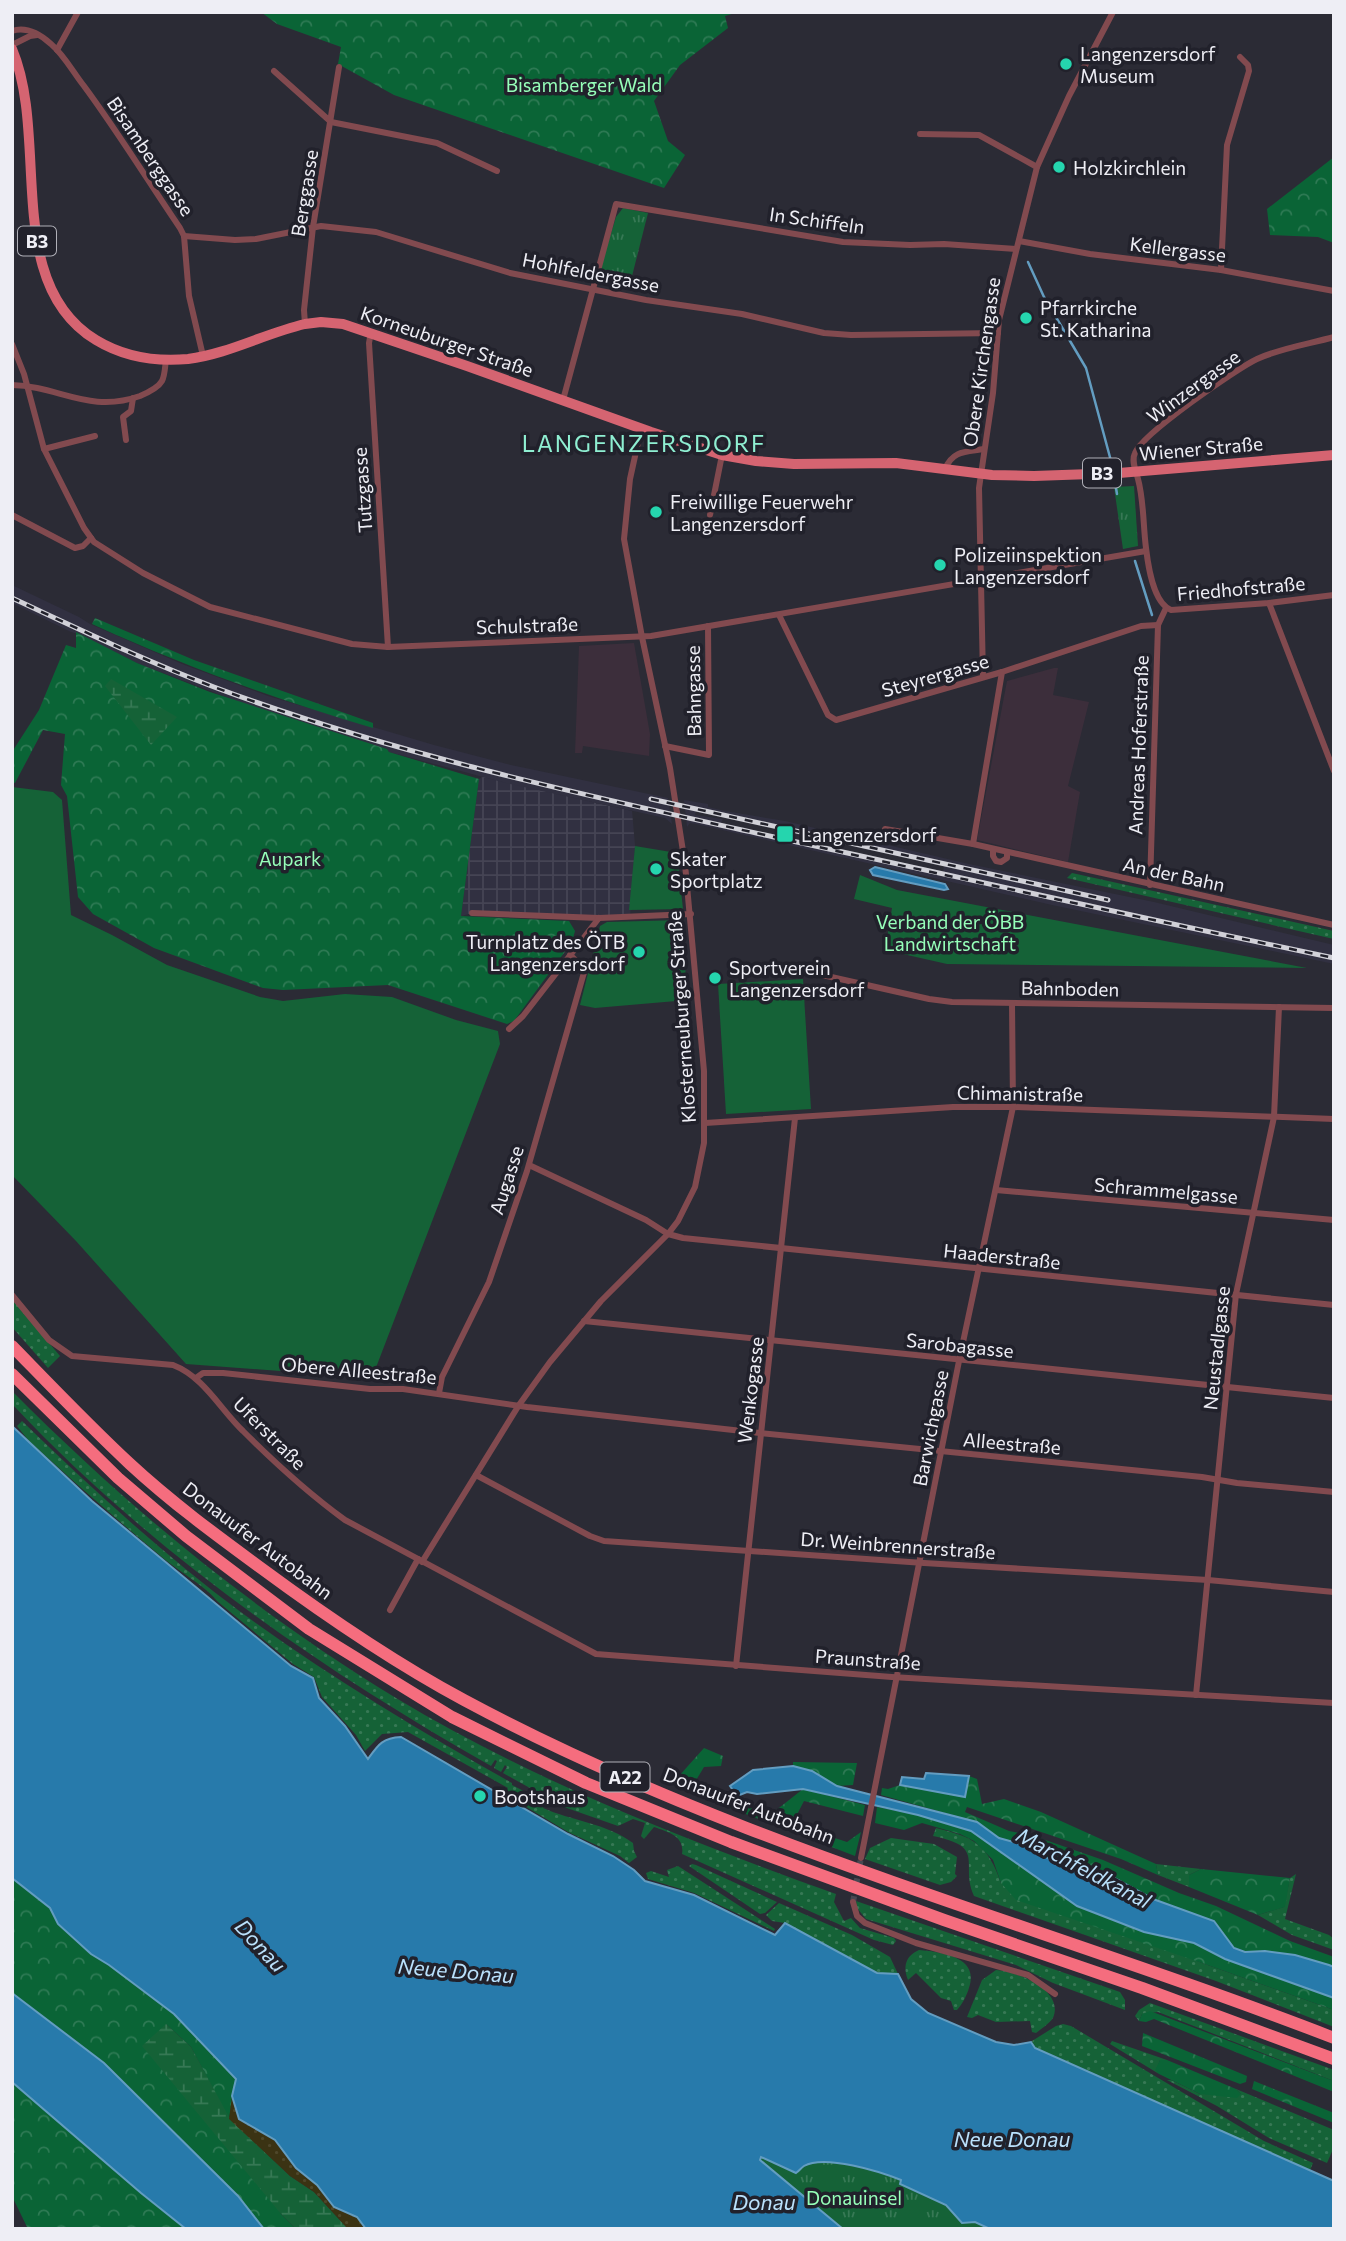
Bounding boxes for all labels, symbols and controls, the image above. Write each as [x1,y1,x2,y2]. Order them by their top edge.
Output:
place label: Langenzersdorf Museum [1080,42,1216,87]
marker: Langenzersdorf Museum [1058,56,1074,72]
park label: Bisamberger Wald [506,73,662,96]
street label: Bisamberggasse [103,92,199,220]
street label: Berggasse [286,148,322,238]
place label: Holzkirchlein [1073,156,1186,179]
marker: Holzkirchlein [1051,159,1067,175]
street label: In Schiffeln [768,202,866,238]
road number: B3 [18,227,56,256]
street label: Kellergasse [1129,232,1227,266]
street label: Hohlfeldergasse [520,247,662,297]
street label: Obere Kirchengasse [958,276,1004,448]
place label: Pfarrkirche St. Katharina [1040,296,1151,341]
street label: Korneuburger Straße [358,301,536,381]
marker: Pfarrkirche St. Katharina [1018,310,1034,326]
street label: Winzergasse [1142,344,1244,428]
district label: LANGENZERSDORF [522,429,766,457]
street label: Wiener Straße [1138,431,1264,465]
street label: Tutzgasse [348,446,376,534]
road number: B3 [1083,458,1121,488]
place label: Freiwillige Feuerwehr Langenzersdorf [670,490,854,535]
marker: Freiwillige Feuerwehr Langenzersdorf [648,504,664,520]
place label: Polizeiinspektion Langenzersdorf [954,543,1102,588]
marker: Polizeiinspektion Langenzersdorf [932,557,948,573]
street label: Friedhofstraße [1176,571,1306,605]
street label: Schulstraße [476,612,578,638]
street label: Bahngasse [681,645,705,737]
street label: Steyrergasse [879,649,991,701]
street label: Andreas Hoferstraße [1123,655,1153,835]
place label: Langenzersdorf [801,823,937,846]
marker: Langenzersdorf [775,824,795,844]
park label: Aupark [259,847,321,870]
place label: Skater Sportplatz [670,847,762,892]
street label: An der Bahn [1121,852,1227,896]
marker: Skater Sportplatz [648,861,664,877]
street label: Klosterneuburger Straße [662,910,700,1124]
park label: Verband der ÖBB Landwirtschaft [876,910,1024,955]
place label: Turnplatz des ÖTB Langenzersdorf [466,930,625,975]
marker: Turnplatz des ÖTB Langenzersdorf [631,944,647,960]
place label: Sportverein Langenzersdorf [729,956,865,1001]
marker: Sportverein Langenzersdorf [707,970,723,986]
street label: Bahnboden [1021,976,1119,1000]
street label: Chimanistraße [957,1080,1083,1106]
street label: Augasse [484,1143,528,1217]
street label: Schrammelgasse [1093,1172,1239,1208]
street label: Haaderstraße [942,1238,1062,1274]
street label: Neustadlgasse [1198,1285,1234,1411]
street label: Sarobagasse [905,1328,1015,1362]
street label: Wenkogasse [732,1335,768,1445]
street label: Obere Alleestraße [280,1352,438,1388]
street label: Barwichgasse [907,1368,953,1488]
street label: Uferstraße [229,1392,311,1474]
street label: Alleestraße [962,1427,1062,1459]
street label: Donauufer Autobahn [179,1476,337,1604]
street label: Dr. Weinbrennerstraße [800,1527,996,1563]
street label: Praunstraße [814,1644,922,1674]
road number: A22 [600,1762,650,1792]
street label: Donauufer Autobahn [660,1762,838,1848]
place label: Bootshaus [494,1785,585,1808]
marker: Bootshaus [472,1788,488,1804]
water label: Marchfeldkanal [1013,1821,1156,1913]
water label: Donau [230,1914,292,1977]
water label: Neue Donau [397,1952,515,1988]
water label: Neue Donau [954,2126,1071,2151]
park label: Donauinsel [806,2186,902,2209]
water label: Donau [733,2189,796,2214]

